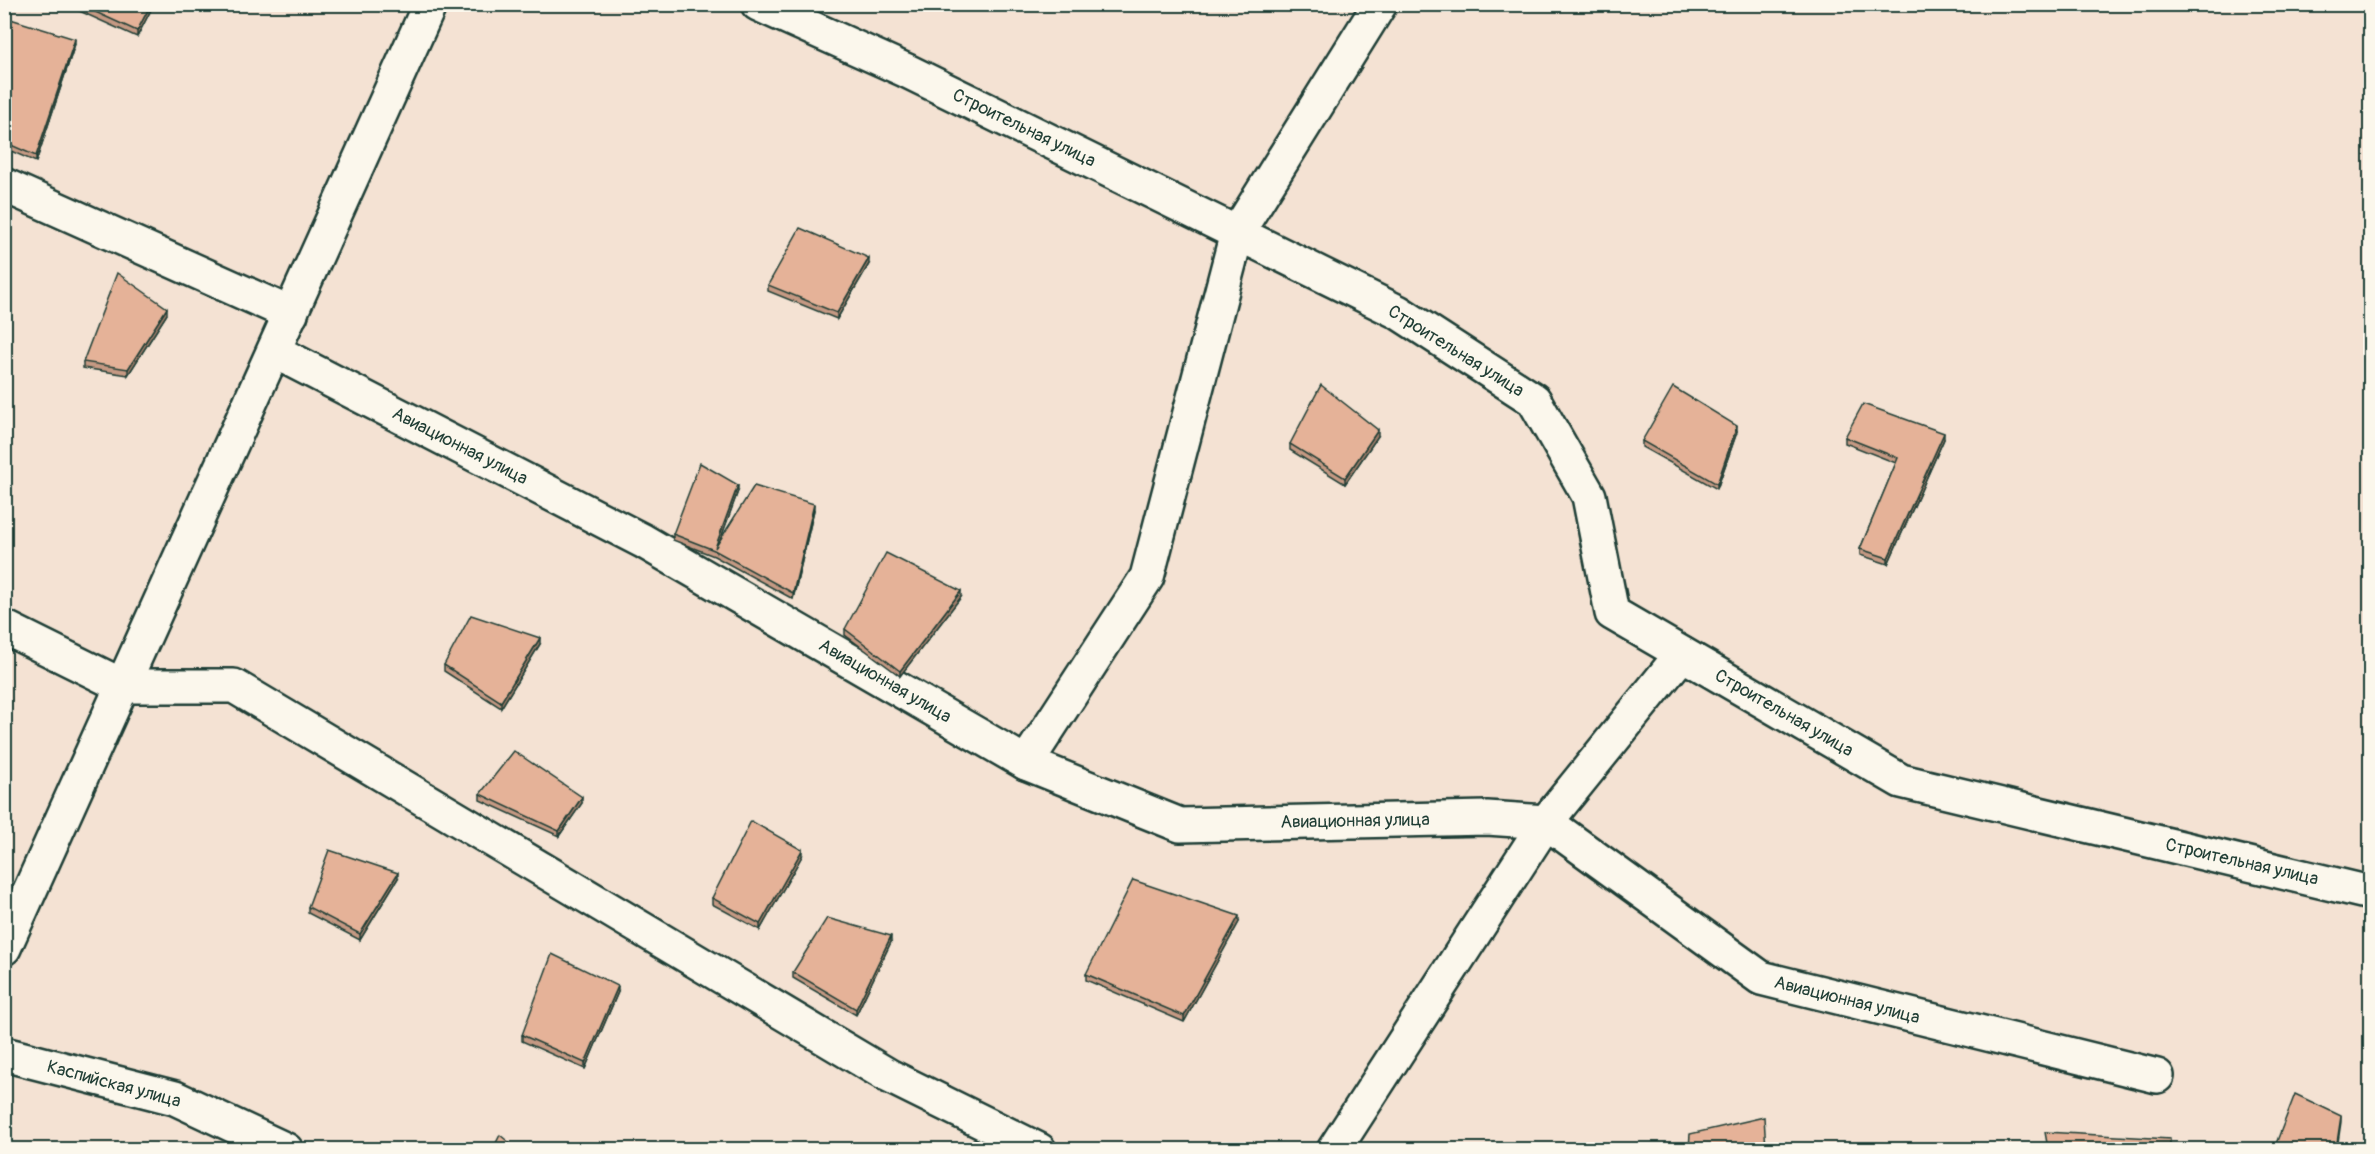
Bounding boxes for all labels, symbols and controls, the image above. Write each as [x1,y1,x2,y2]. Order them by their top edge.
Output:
street label: Строительная улица [949,83,1099,173]
street label: Строительная улица [1384,300,1528,402]
street label: Авиационная улица [388,402,532,490]
street label: Авиационная улица [815,634,955,728]
street label: Строительная улица [1710,664,1858,762]
street label: Авиационная улица [1280,808,1430,834]
street label: Строительная улица [2163,833,2321,891]
street label: Авиационная улица [1772,971,1922,1029]
street label: Каспийская улица [45,1055,183,1113]

